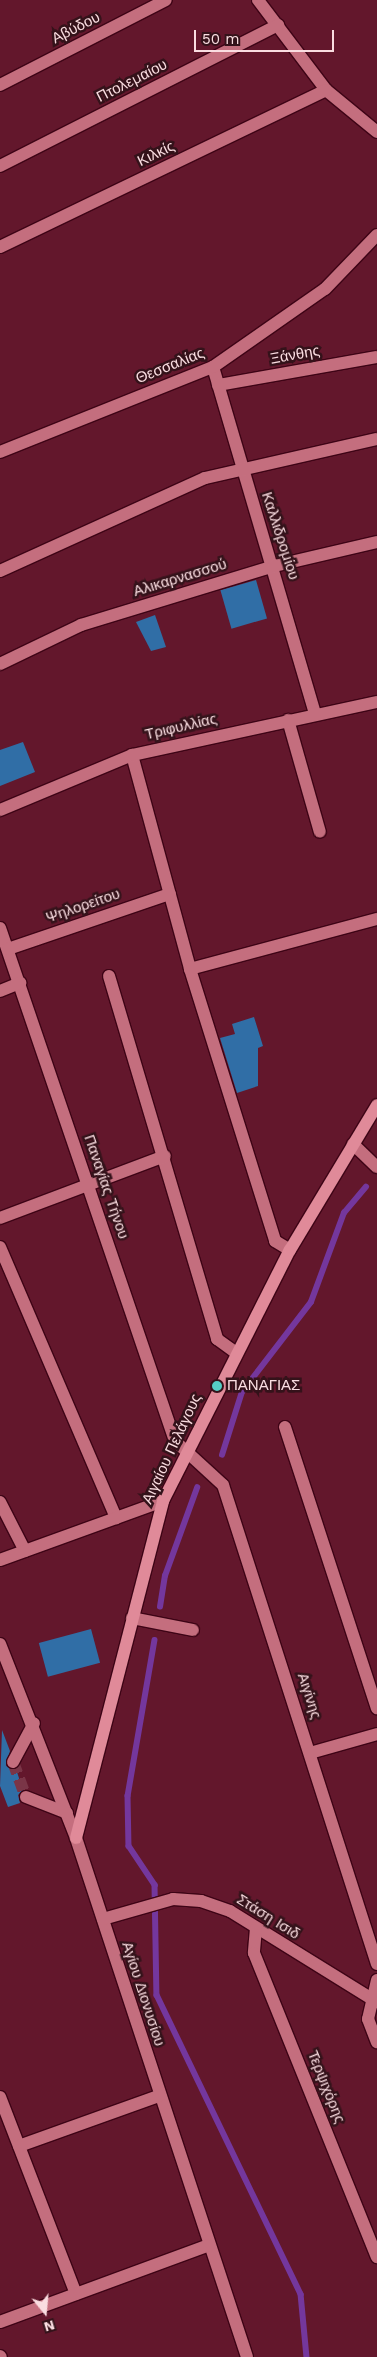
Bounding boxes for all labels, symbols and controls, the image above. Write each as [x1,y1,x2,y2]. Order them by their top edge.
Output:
street label: Αβύδου [49,8,103,48]
scale bar [197,20,337,52]
text: 50 m [202,30,239,48]
street label: Πτολεμαίου [94,56,170,106]
street label: Κιλκίς [135,137,177,171]
street label: Ξάνθης [269,342,321,368]
street label: Θεσσαλίας [133,344,207,388]
street label: Καλλιδρομίου [257,490,303,582]
street label: Αλικαρνασσού [131,555,229,601]
street label: Τριφυλλίας [143,710,219,744]
street label: Ψηλορείτου [44,885,122,927]
street label: Παναγίας Τήνου [80,1133,132,1241]
place label: ΠΑΝΑΓΙΑΣ [227,1377,300,1395]
marker: ΠΑΝΑΓΙΑΣ [211,1380,223,1392]
street label: Αιγαίου Πελάγους [139,1391,205,1507]
street label: Αιγίνης [293,1671,325,1721]
street label: Στάση Ισιδ [233,1891,303,1943]
street label: Αγίου Διονυσίου [118,1940,168,2048]
street label: Τερψιχόρης [303,2048,349,2126]
north arrow [20,2287,70,2337]
text: N [42,2317,57,2336]

